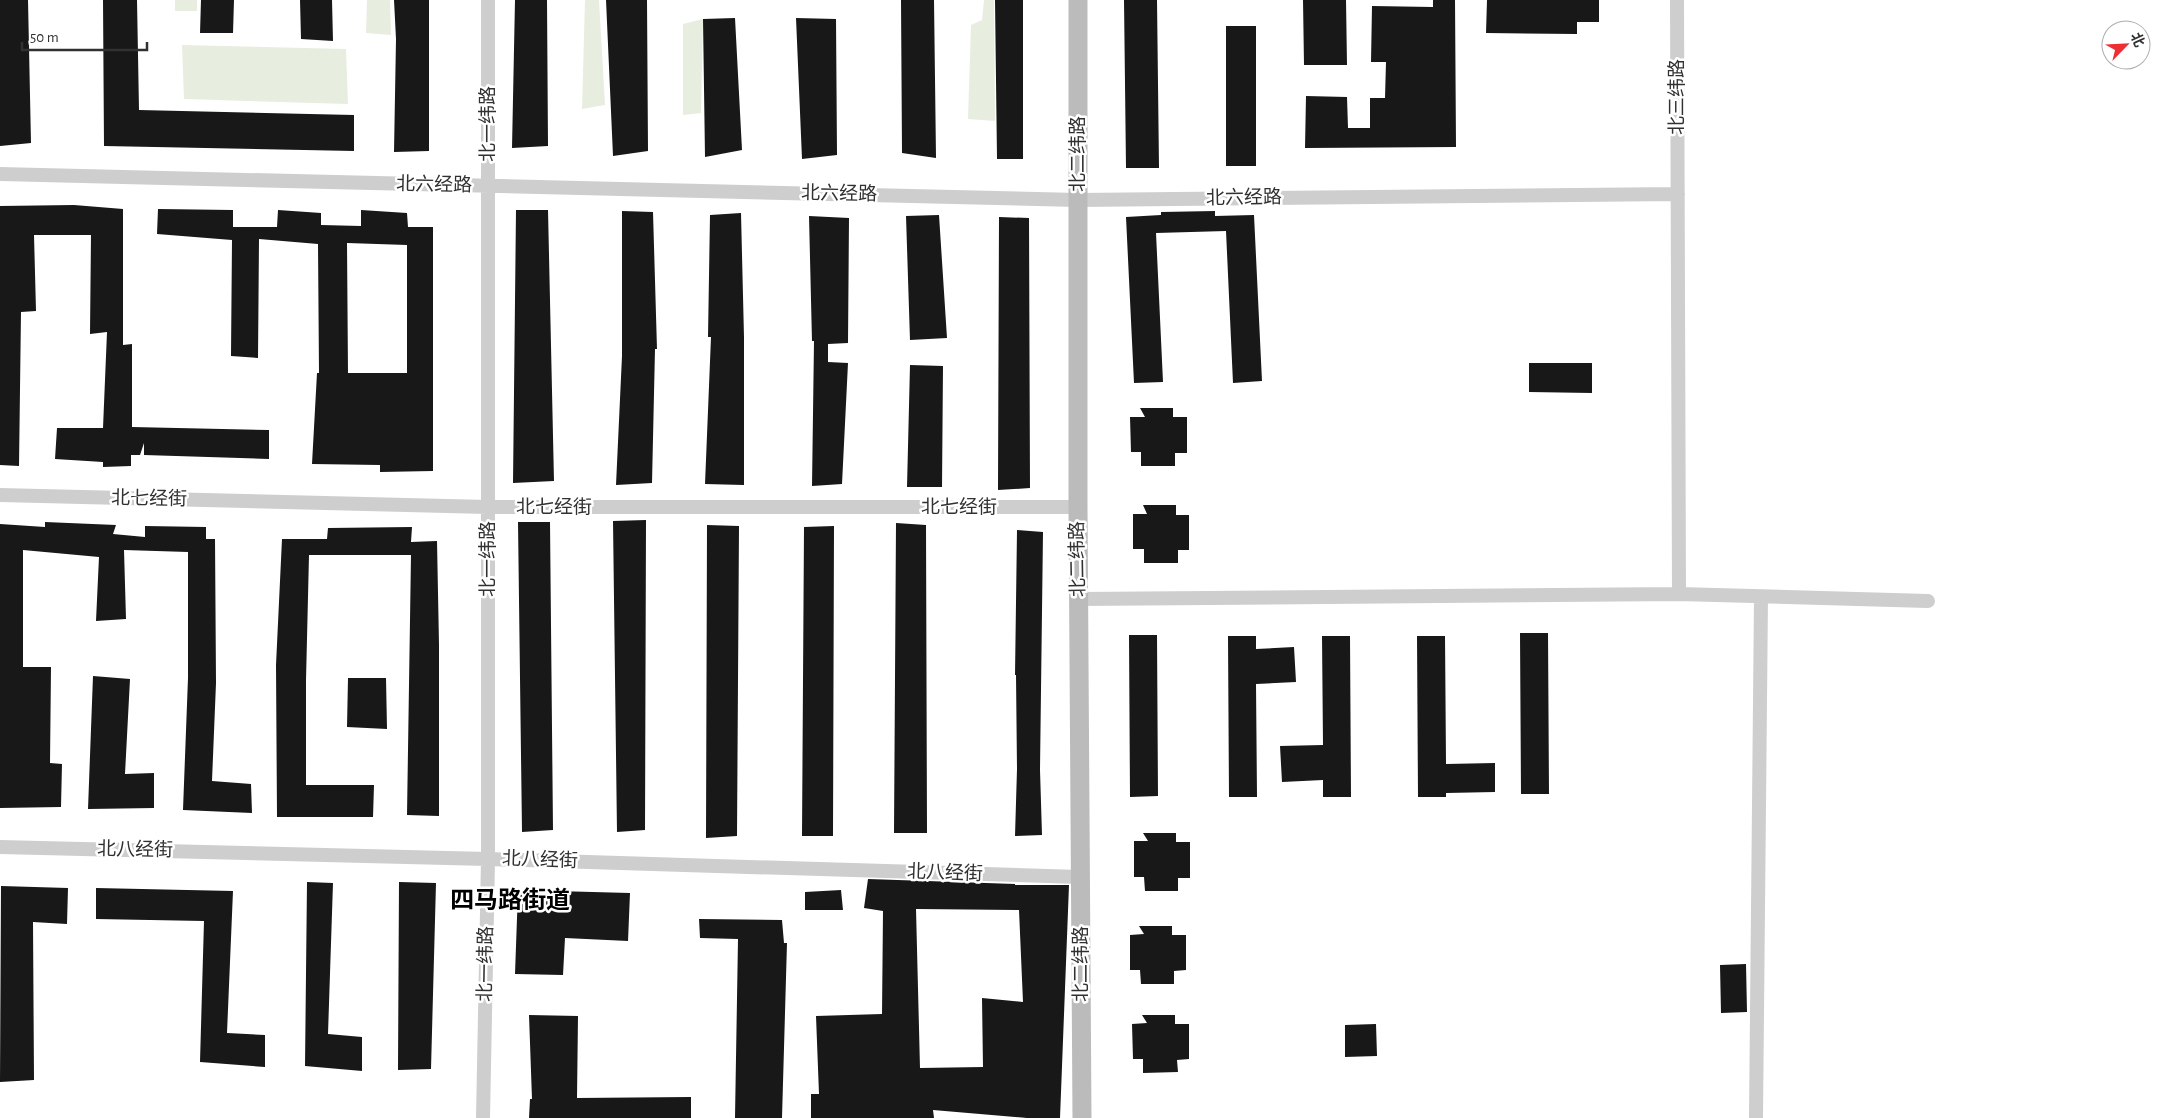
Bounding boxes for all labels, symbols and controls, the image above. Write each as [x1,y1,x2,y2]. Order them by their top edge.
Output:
scale bar [22,20,148,52]
north arrow [2101,20,2151,70]
text: 50 m [30,30,59,45]
text: 北 [2128,30,2147,49]
street label: 北三纬路 [1667,59,1687,135]
street label: 北一纬路 [478,86,498,162]
street label: 北二纬路 [1068,116,1088,192]
street label: 北六经路 [396,174,472,195]
street label: 北六经路 [801,183,877,204]
street label: 北六经路 [1206,187,1282,208]
street label: 北七经街 [111,488,187,509]
street label: 北七经街 [516,497,592,517]
street label: 北七经街 [921,497,997,517]
street label: 北一纬路 [478,521,498,597]
street label: 北二纬路 [1067,521,1088,597]
street label: 北八经街 [97,839,173,860]
street label: 北八经街 [502,848,578,871]
street label: 北八经街 [907,861,983,884]
district label: 四马路街道 [450,887,570,913]
street label: 北一纬路 [475,926,496,1002]
street label: 北二纬路 [1071,926,1091,1002]

